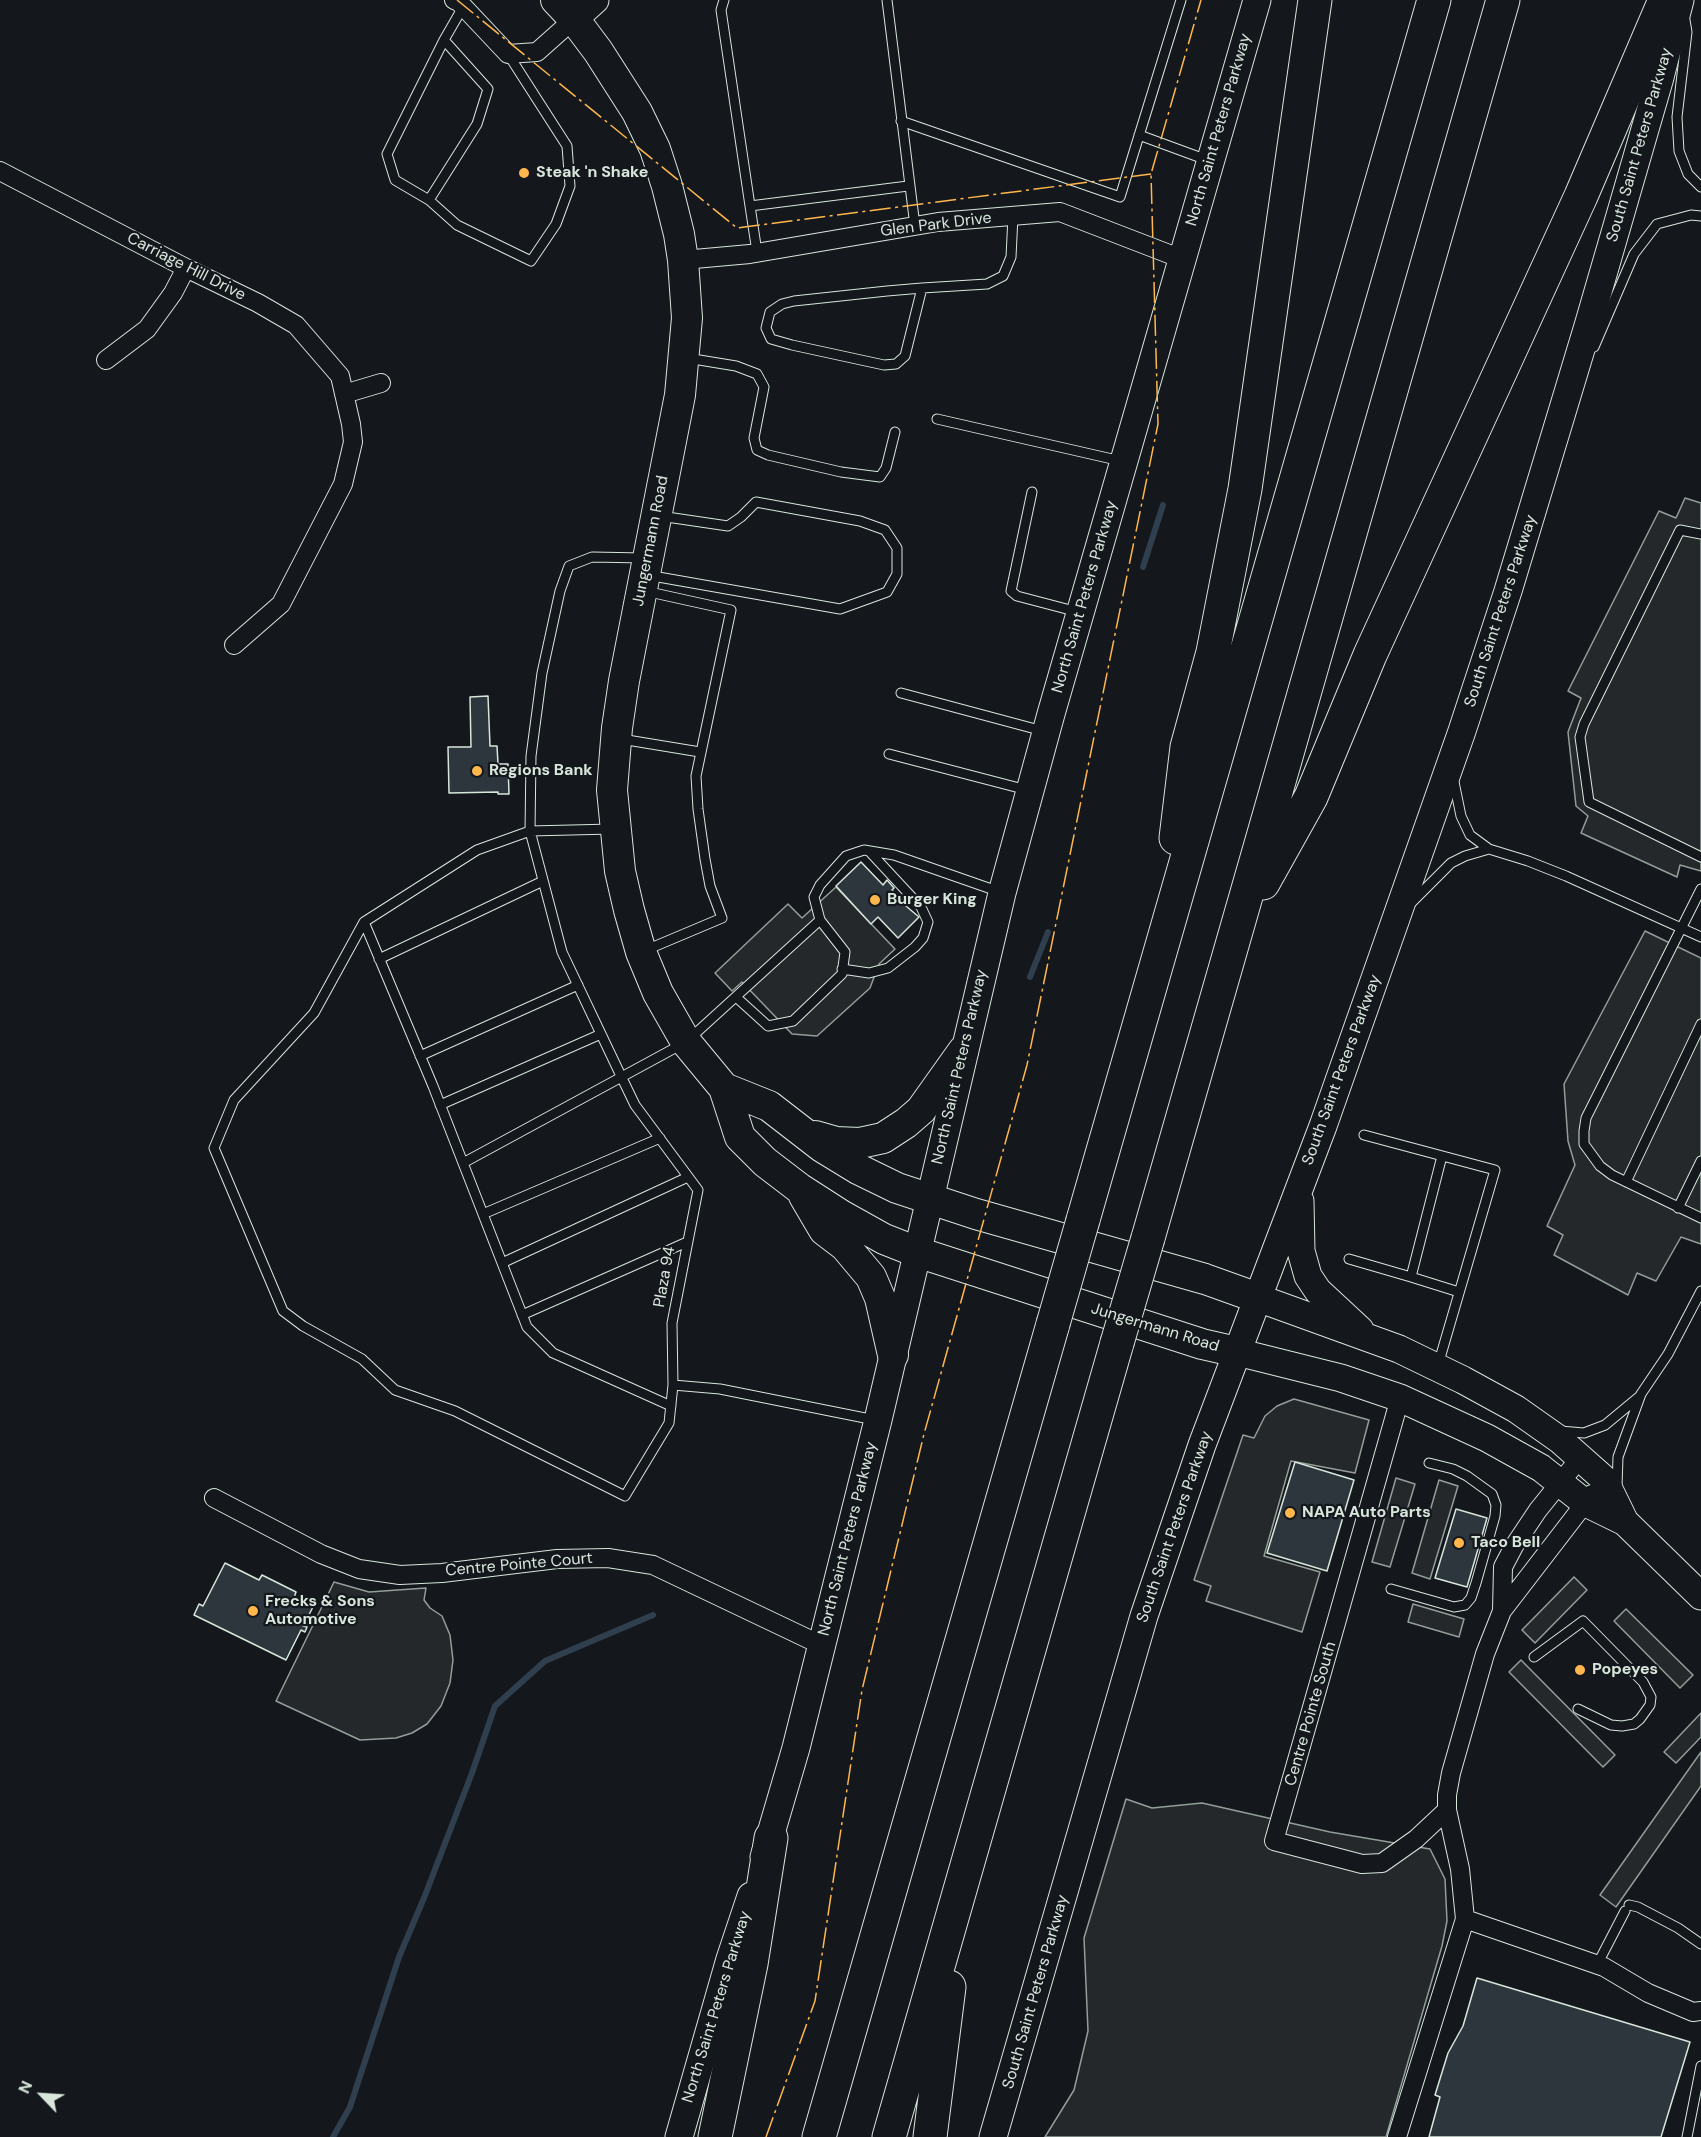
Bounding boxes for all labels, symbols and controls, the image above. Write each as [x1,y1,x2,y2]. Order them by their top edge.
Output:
street label: North Saint Peters Parkway [1182,31,1256,229]
street label: South Saint Peters Parkway [1603,46,1677,244]
place label: Steak 'n Shake [536,163,648,183]
marker: Steak 'n Shake [517,166,531,180]
street label: Glen Park Drive [879,209,993,241]
street label: Carriage Hill Drive [123,229,249,305]
street label: Jungermann Road [629,474,673,608]
street label: North Saint Peters Parkway [1048,498,1122,696]
street label: South Saint Peters Parkway [1461,512,1541,710]
place label: Regions Bank [489,761,593,781]
marker: Regions Bank [470,764,484,778]
place label: Burger King [887,890,977,910]
marker: Burger King [868,893,882,907]
street label: North Saint Peters Parkway [928,968,992,1166]
street label: South Saint Peters Parkway [1299,972,1385,1168]
street label: Plaza 94 [650,1245,680,1309]
street label: Jungermann Road [1089,1299,1221,1357]
street label: South Saint Peters Parkway [1133,1429,1217,1625]
street label: North Saint Peters Parkway [815,1440,881,1638]
place label: NAPA Auto Parts [1302,1503,1431,1523]
marker: NAPA Auto Parts [1283,1506,1297,1520]
place label: Taco Bell [1471,1533,1540,1553]
marker: Taco Bell [1452,1536,1466,1550]
street label: Centre Pointe Court [444,1549,594,1581]
place label: Frecks & Sons Automotive [265,1592,375,1630]
marker: Frecks & Sons Automotive [246,1604,260,1618]
street label: Centre Pointe South [1281,1640,1341,1788]
place label: Popeyes [1592,1660,1658,1680]
marker: Popeyes [1573,1663,1587,1677]
street label: South Saint Peters Parkway [999,1893,1073,2091]
street label: North Saint Peters Parkway [679,1909,755,2105]
north arrow [12,2065,72,2125]
text: N [13,2077,37,2097]

